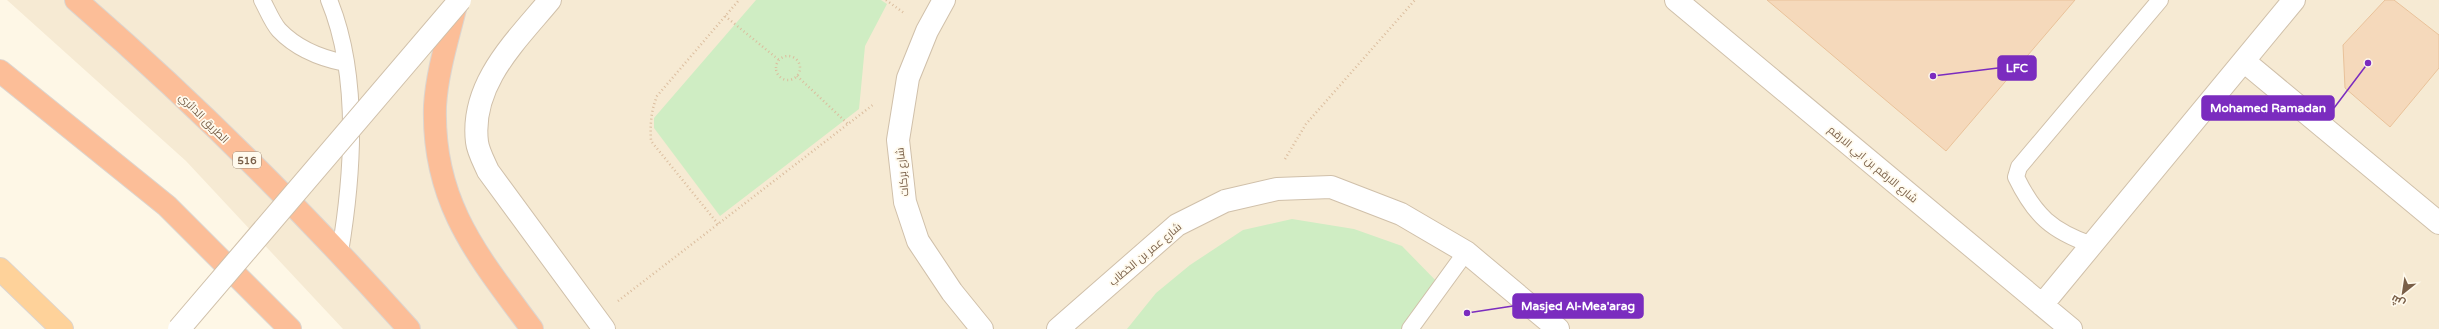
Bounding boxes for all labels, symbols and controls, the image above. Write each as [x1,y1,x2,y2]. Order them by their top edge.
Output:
callout: LFC [1998,56,2036,80]
text: LFC [2006,61,2029,75]
street label: الطريق الدائري [175,91,231,147]
callout: Mohamed Ramadan [2202,96,2334,120]
text: Mohamed Ramadan [2210,101,2326,115]
street label: شارع الارقم بن ابي الارقم [1824,123,1920,207]
street label: شارع بركات [893,147,913,197]
road number: 516 [233,152,261,168]
street label: شارع عمر بن الخطاب [1106,220,1185,289]
north arrow [2383,273,2423,313]
text: ش [2389,292,2408,310]
callout: Masjed Al-Mea'arag [1513,294,1643,318]
text: Masjed Al-Mea'arag [1521,299,1635,314]

